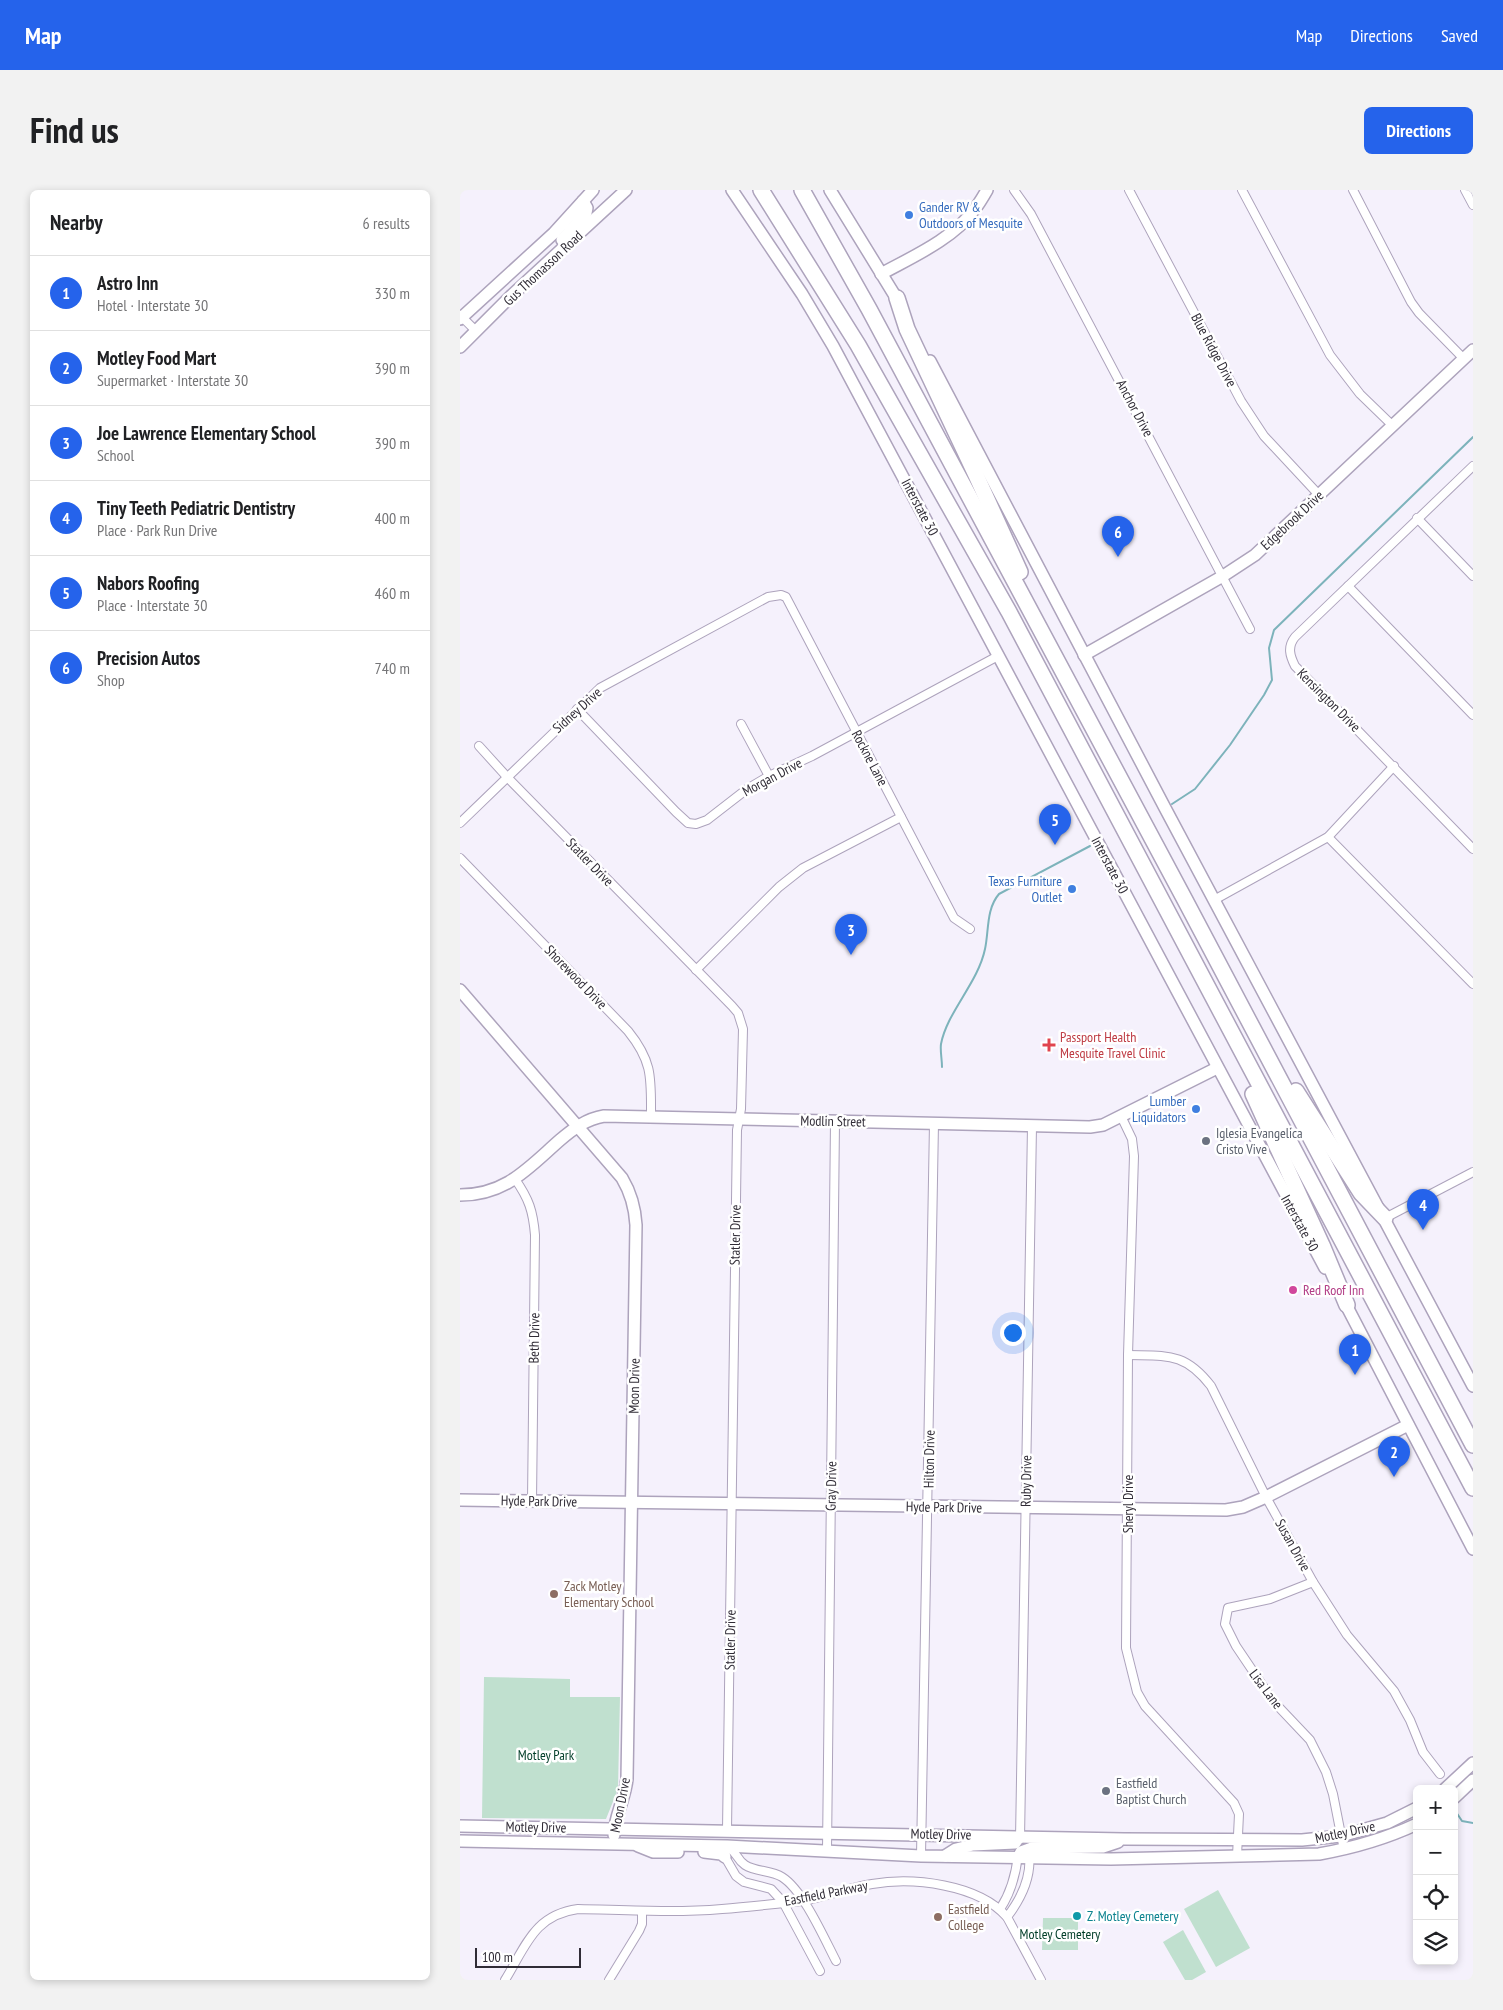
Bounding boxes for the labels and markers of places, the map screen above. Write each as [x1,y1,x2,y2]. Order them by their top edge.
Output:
place label: Gander RV & Outdoors of Mesquite [919,198,1023,232]
marker: Gander RV & Outdoors of Mesquite [903,209,915,221]
pin: 6 [1102,516,1134,557]
pin: 5 [1039,804,1071,845]
place label: Texas Furniture Outlet [988,872,1062,906]
marker: Texas Furniture Outlet [1066,883,1078,895]
pin: 3 [835,914,867,955]
place label: Passport Health Mesquite Travel Clinic [1060,1028,1166,1062]
marker: Passport Health Mesquite Travel Clinic [1042,1038,1056,1052]
place label: Lumber Liquidators [1132,1092,1186,1126]
marker: Lumber Liquidators [1190,1103,1202,1115]
place label: Iglesia Evangelica Cristo Vive [1216,1124,1303,1158]
marker: Iglesia Evangelica Cristo Vive [1200,1135,1212,1147]
pin: 4 [1407,1189,1439,1230]
place label: Red Roof Inn [1303,1281,1364,1299]
marker: Red Roof Inn [1287,1284,1299,1296]
pin: 1 [1339,1334,1371,1375]
pin: 2 [1378,1436,1410,1477]
place label: Zack Motley Elementary School [564,1577,654,1611]
marker: Zack Motley Elementary School [548,1588,560,1600]
place label: Eastfield Baptist Church [1116,1774,1186,1808]
marker: Eastfield Baptist Church [1100,1785,1112,1797]
place label: Eastfield College [948,1900,989,1934]
place label: Z. Motley Cemetery [1087,1907,1179,1925]
marker: Z. Motley Cemetery [1071,1910,1083,1922]
marker: Eastfield College [932,1911,944,1923]

